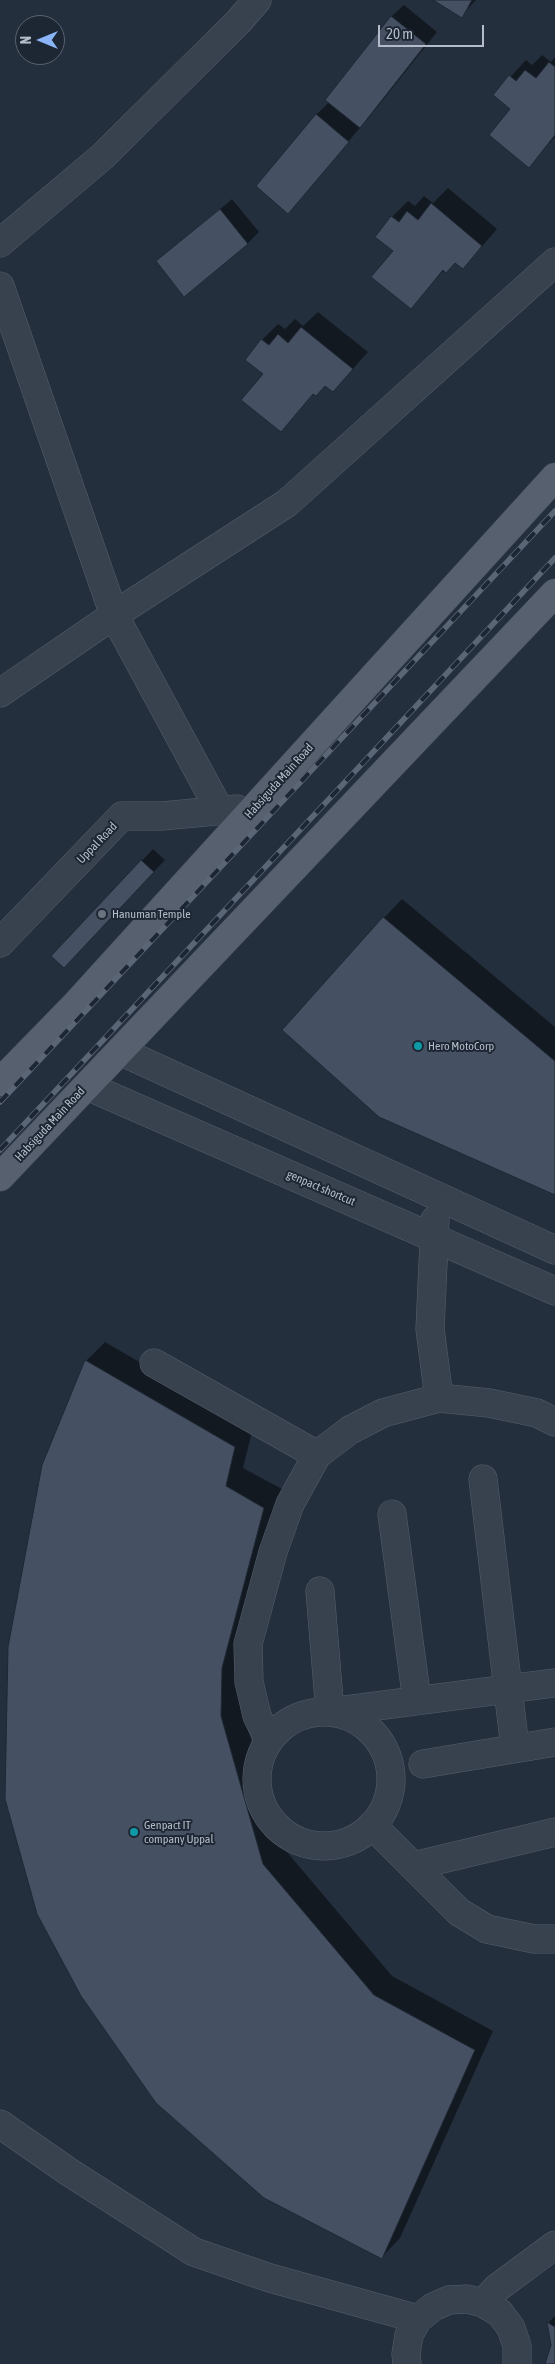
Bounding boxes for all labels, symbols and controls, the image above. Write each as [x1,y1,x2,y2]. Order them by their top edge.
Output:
north arrow [15,15,65,65]
scale bar [380,15,486,47]
text: 20 m [386,25,413,42]
text: N [18,36,34,44]
street label: Habsiguda Main Road [242,741,316,821]
street label: Uppal Road [74,819,120,867]
place label: Hanuman Temple [112,907,191,921]
marker: Hanuman Temple [96,908,108,920]
place label: Hero MotoCorp [428,1039,494,1053]
marker: Hero MotoCorp [412,1040,424,1052]
street label: Habsiguda Main Road [12,1084,88,1164]
street label: genpact shortcut [285,1167,357,1209]
place label: Genpact IT company Uppal [144,1818,214,1846]
marker: Genpact IT company Uppal [128,1826,140,1838]

